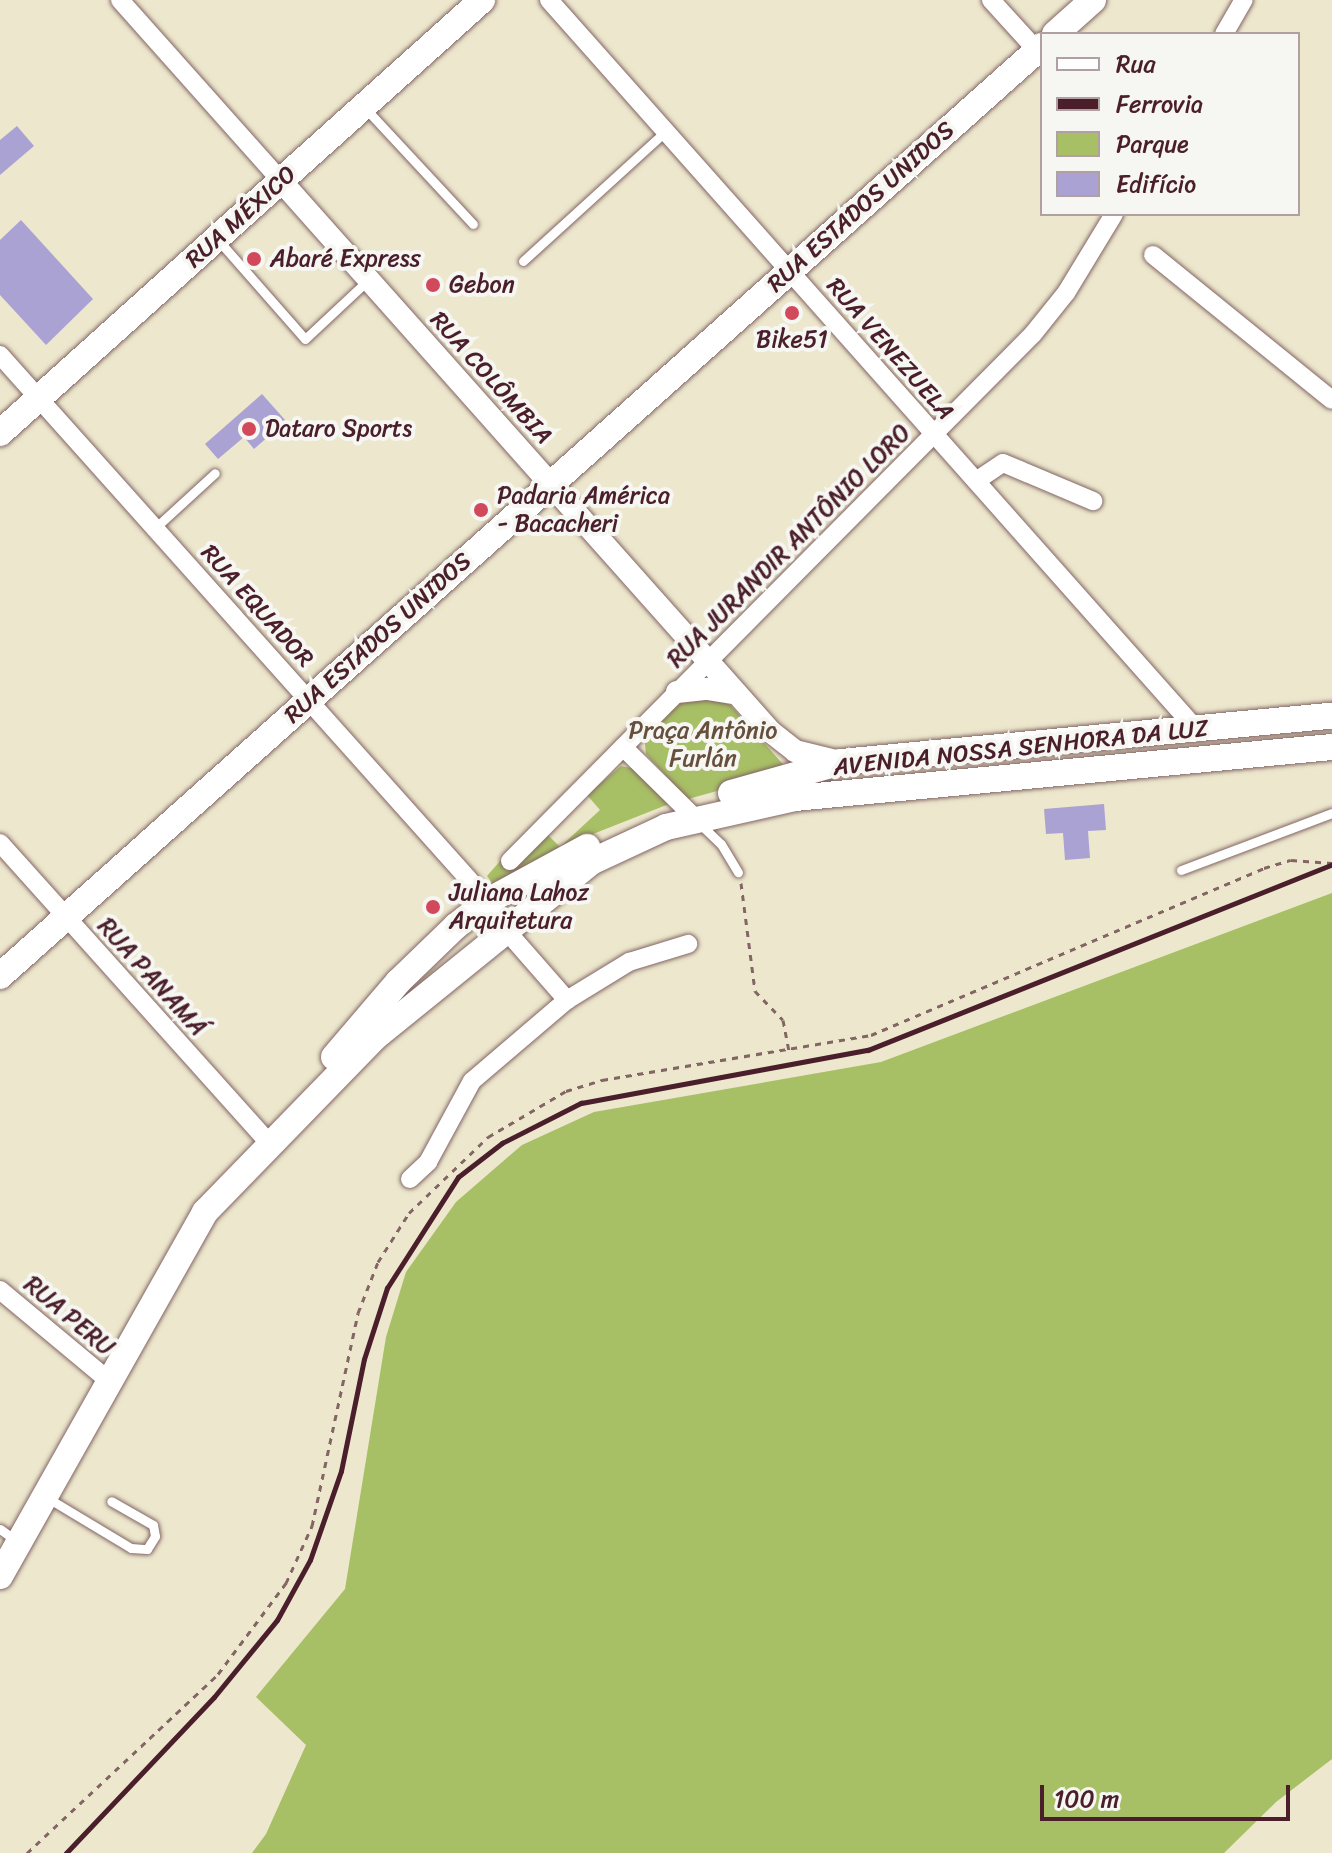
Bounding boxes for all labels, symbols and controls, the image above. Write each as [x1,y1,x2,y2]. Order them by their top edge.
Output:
legend [1040,32,1300,216]
text: Rua [1116,43,1155,85]
text: Ferrovia [1116,83,1203,125]
street label: RUA ESTADOS UNIDOS [763,116,959,298]
text: Parque [1116,123,1189,165]
street label: RUA MÉXICO [180,160,302,274]
text: Edifício [1116,163,1196,205]
place label: Abaré Express [270,245,422,273]
marker: Abaré Express [245,250,263,268]
place label: Gebon [449,271,515,299]
street label: RUA VENEZUELA [821,273,959,425]
marker: Gebon [424,276,442,294]
marker: Bike51 [783,304,801,322]
street label: RUA COLÔMBIA [425,307,557,449]
place label: Bike51 [756,326,828,354]
place label: Dataro Sports [265,415,412,443]
street label: RUA JURANDIR ANTÔNIO LORO [662,419,916,673]
marker: Dataro Sports [240,420,258,438]
place label: Padaria América - Bacacheri [497,482,670,538]
marker: Padaria América - Bacacheri [472,501,490,519]
street label: RUA EQUADOR [194,539,320,673]
street label: RUA ESTADOS UNIDOS [280,547,476,729]
street label: AVENIDA NOSSA SENHORA DA LUZ [832,714,1210,782]
park label: Praça Antônio Furlán [628,717,778,773]
place label: Juliana Lahoz Arquitetura [449,879,589,935]
marker: Juliana Lahoz Arquitetura [424,898,442,916]
street label: RUA PANAMÁ [92,913,212,1041]
street label: RUA PERU [18,1270,120,1362]
scale bar [1044,1769,1294,1819]
text: 100 m [1054,1778,1119,1820]

